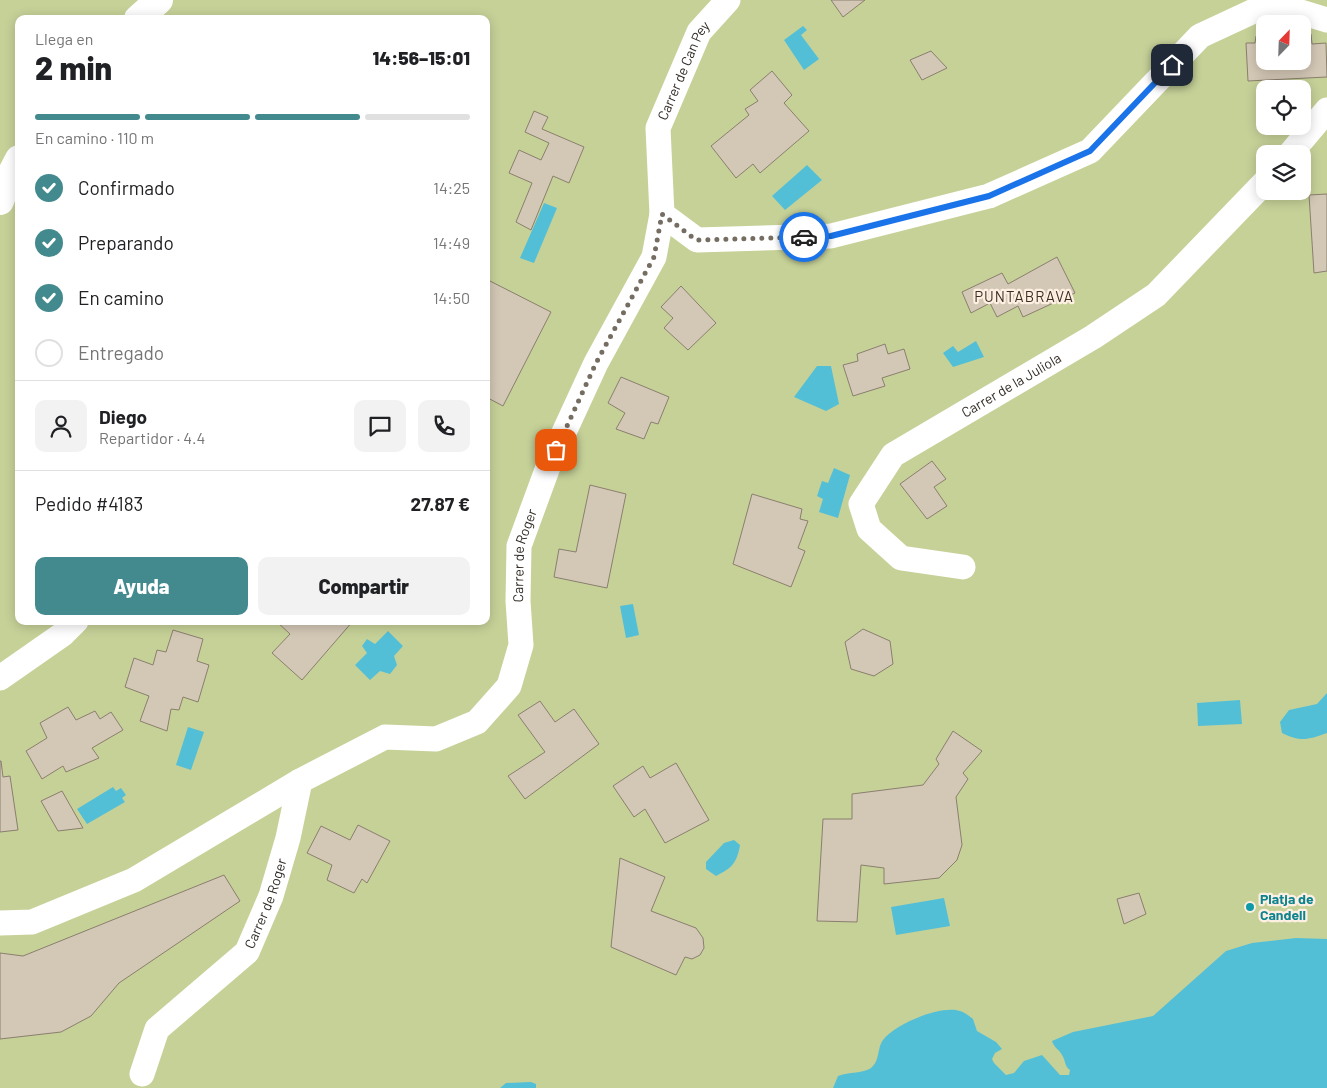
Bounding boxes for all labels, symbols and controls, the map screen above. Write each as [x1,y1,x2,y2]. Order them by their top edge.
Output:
north arrow [1256,15,1311,70]
map controls [1256,15,1311,200]
street label: Carrer de Can Pey [653,17,713,122]
text: Llega en [35,29,93,48]
pin [1151,44,1193,86]
text: 14:56–15:01 [373,46,470,69]
text: 2 min [35,48,112,86]
icon: home [1158,51,1186,79]
button: locate [1256,80,1311,135]
text: En camino · 110 m [35,128,154,147]
button: layers [1256,145,1311,200]
icon: check [35,174,63,202]
text: Confirmado [78,176,175,199]
text: 14:25 [433,178,470,197]
courier [779,212,829,262]
icon: car [790,223,818,251]
icon: check [35,229,63,257]
text: Preparando [78,231,174,254]
text: 14:49 [433,233,470,252]
icon: check [35,284,63,312]
text: En camino [78,286,164,309]
district label: PUNTABRAVA [974,287,1074,305]
text: 14:50 [433,288,470,307]
text: Entregado [78,341,164,364]
street label: Carrer de la Juliola [958,349,1064,421]
button: person [35,400,87,452]
button: chat [354,400,406,452]
button: phone [418,400,470,452]
text: Diego [99,405,147,428]
text: Repartidor · 4.4 [99,428,205,447]
pin [535,429,577,471]
icon: bag [542,436,570,464]
text: Pedido #4183 [35,492,143,515]
text: 27.87 € [411,492,470,515]
street label: Carrer de Roger [509,506,540,603]
button: Ayuda [35,557,248,615]
button: Compartir [258,557,470,615]
street label: Carrer de Roger [240,856,290,951]
place label: Platja de Candell [1260,890,1314,923]
marker: Platja de Candell [1244,901,1256,913]

